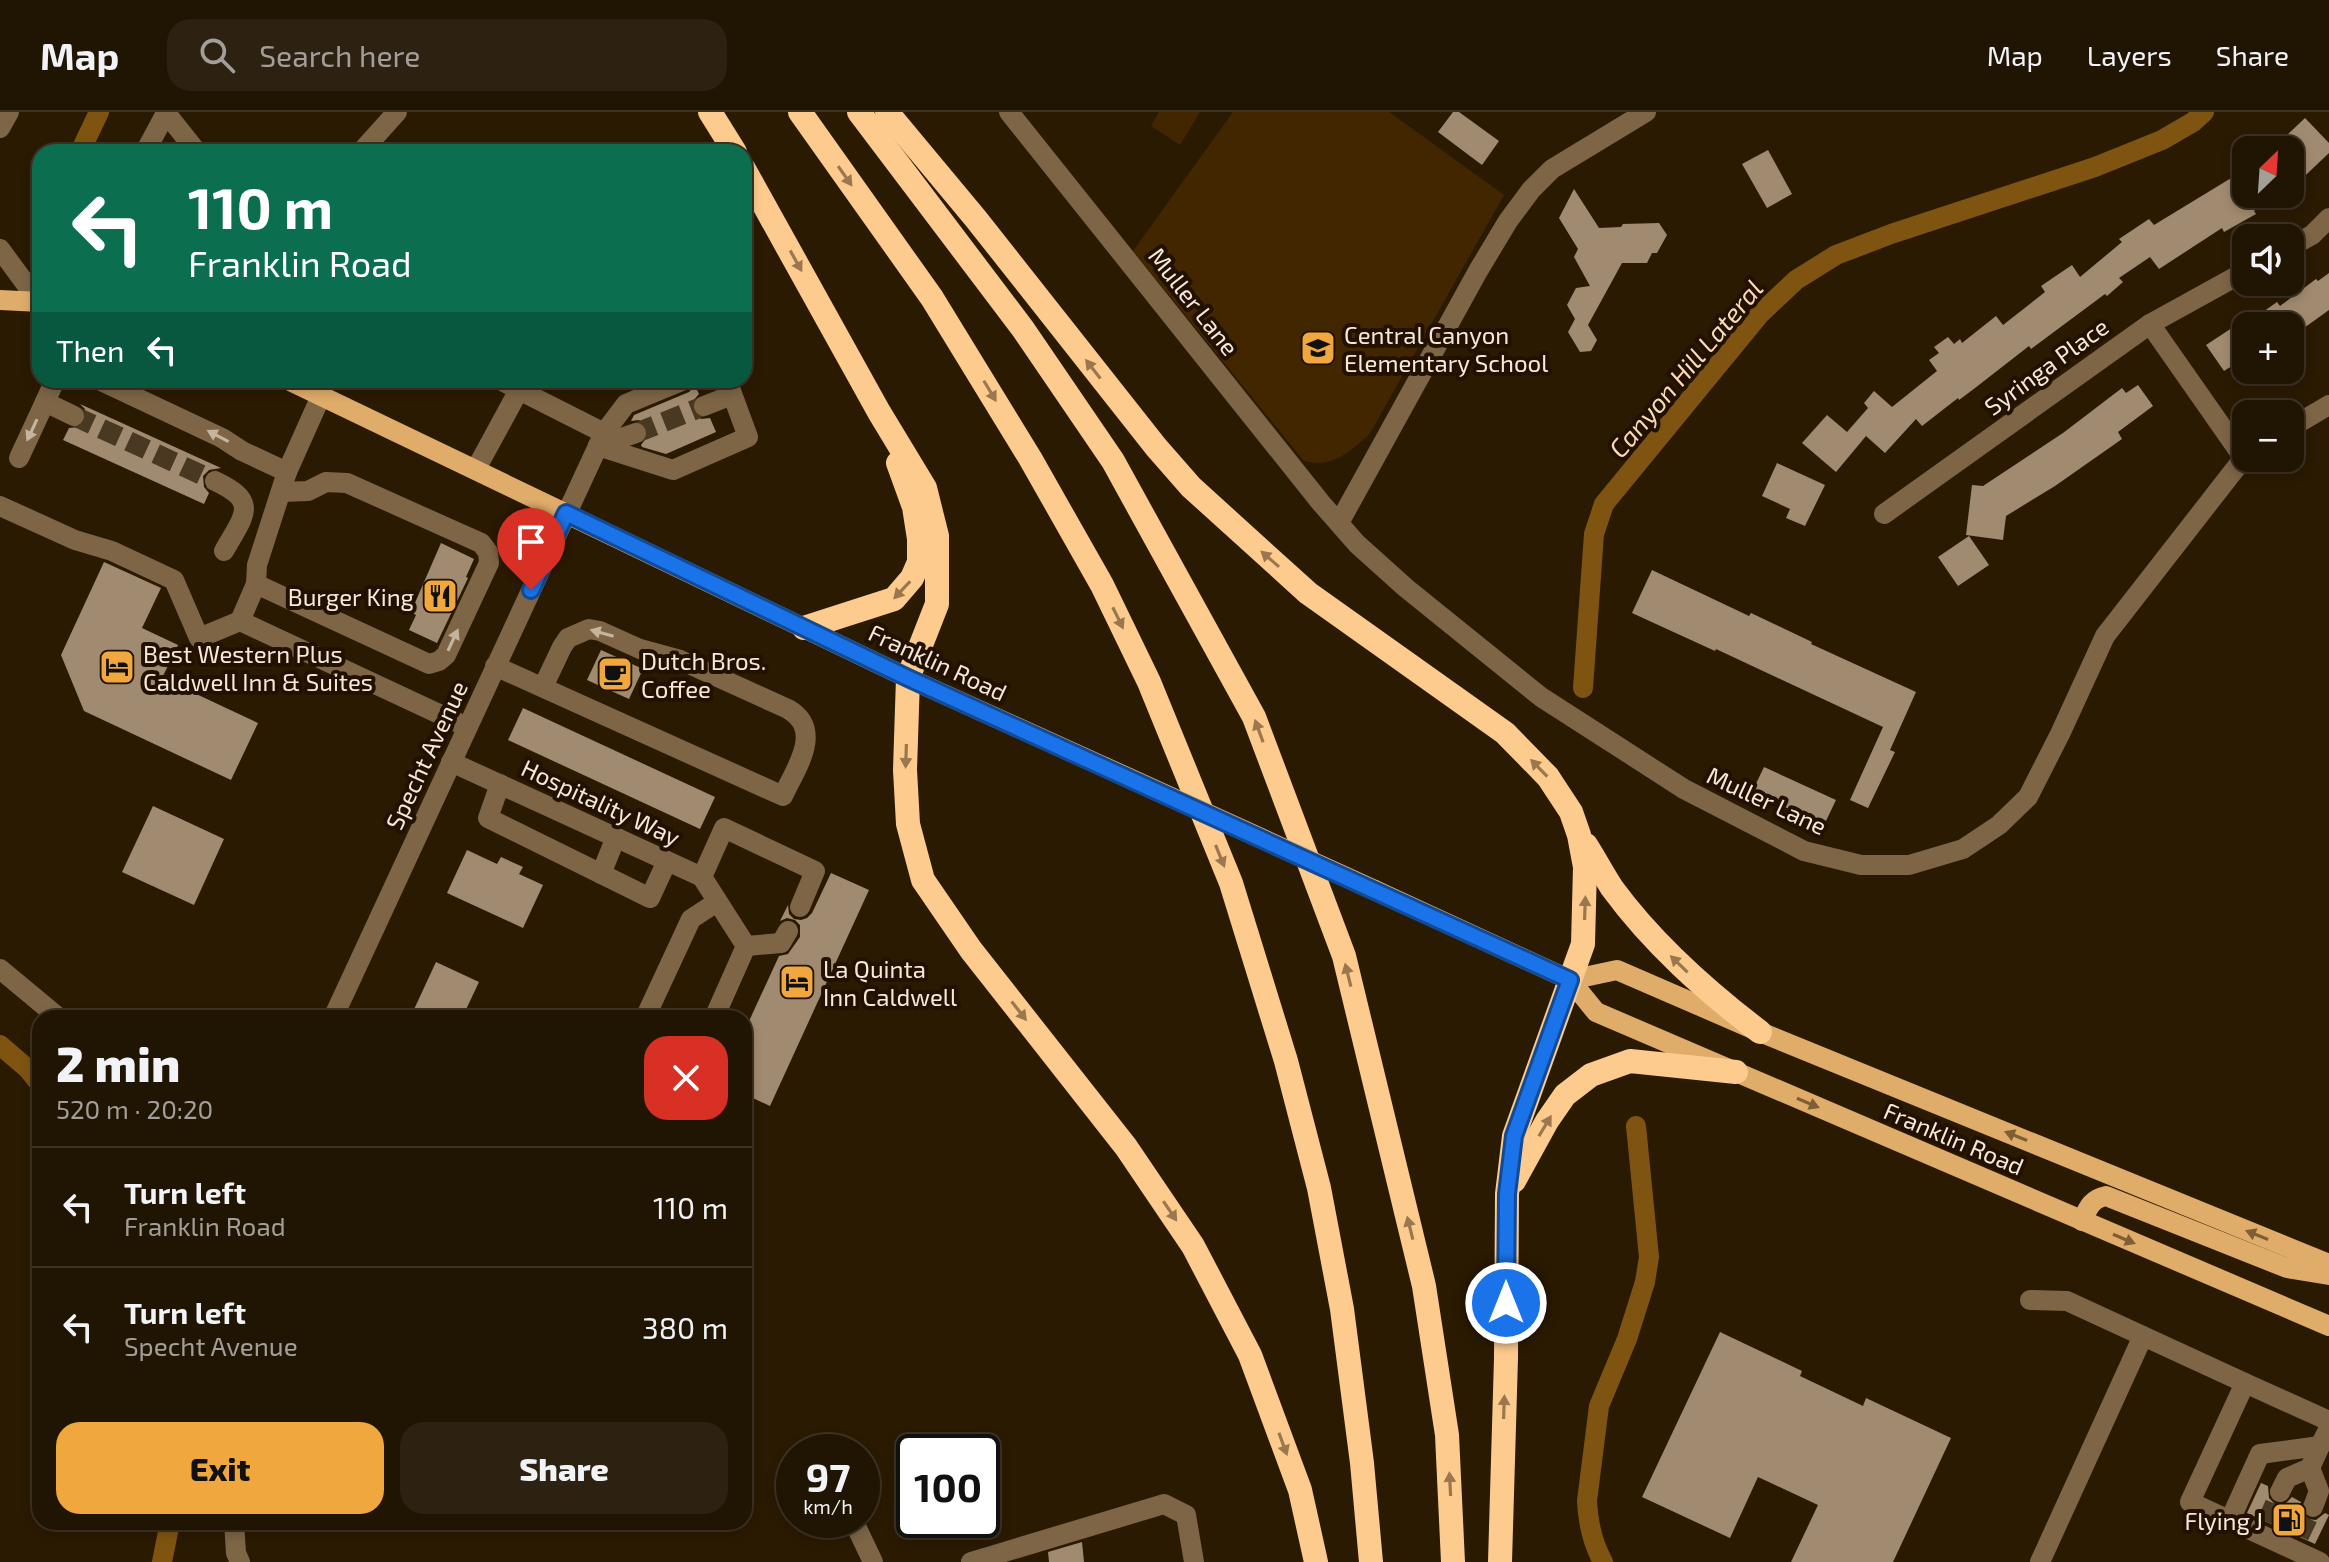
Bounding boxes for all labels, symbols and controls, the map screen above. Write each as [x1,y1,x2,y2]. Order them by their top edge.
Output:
search box [167,19,727,91]
text: Map [40,32,119,78]
icon: search [195,33,239,77]
text: Search here [259,37,420,73]
text: Map [1987,38,2043,72]
text: Layers [2087,38,2172,72]
text: Share [2216,38,2289,72]
north arrow [2232,136,2304,208]
map controls [2232,136,2304,472]
one-way arrow [837,165,852,186]
text: 110 m [188,173,333,240]
icon: left [56,176,160,280]
button: sound [2232,224,2304,296]
text: Franklin Road [188,241,412,284]
street label: Muller Lane [1143,241,1245,361]
one-way arrow [789,250,803,273]
water label: Canyon Hill Lateral [1602,273,1769,464]
street label: Syringa Place [1978,311,2114,421]
button: + [2232,312,2304,384]
place label: Central Canyon Elementary School [1344,320,1548,377]
icon: left [140,328,184,372]
school or university icon: Central Canyon Elementary School [1299,329,1337,367]
text: Then [56,332,124,368]
one-way arrow [1086,359,1102,379]
one-way arrow [982,381,997,402]
button: − [2232,400,2304,472]
one-way arrow [25,418,39,442]
one-way arrow [206,430,229,443]
pin [497,508,565,590]
icon: arrive [509,520,553,564]
one-way arrow [1260,551,1280,568]
restaurant icon: Burger King [421,577,459,615]
one-way arrow [893,580,911,599]
place label: Burger King [288,582,414,611]
one-way arrow [1111,606,1125,629]
street label: Franklin Road [864,617,1012,707]
one-way arrow [589,627,614,639]
one-way arrow [446,628,460,651]
place label: Best Western Plus Caldwell Inn & Suites [143,639,373,696]
place label: Dutch Bros. Coffee [641,646,766,703]
hotel icon: Best Western Plus Caldwell Inn & Suites [98,648,136,686]
cafe icon: Dutch Bros. Coffee [596,655,634,693]
street label: Specht Avenue [379,676,473,834]
one-way arrow [1252,719,1265,743]
one-way arrow [899,744,912,769]
street label: Hospitality Way [517,753,685,852]
one-way arrow [1531,759,1549,778]
street label: Muller Lane [1703,760,1831,840]
one-way arrow [1214,844,1227,868]
one-way arrow [1579,895,1591,920]
place label: La Quinta Inn Caldwell [823,954,957,1011]
one-way arrow [1670,955,1689,974]
one-way arrow [1341,962,1354,987]
hotel icon: La Quinta Inn Caldwell [778,963,816,1001]
one-way arrow [1011,1001,1027,1021]
text: 2 min [56,1034,180,1092]
button: close [644,1036,728,1120]
text: 520 m · 20:20 [56,1093,213,1124]
one-way arrow [1796,1096,1820,1109]
street label: Franklin Road [1880,1096,2028,1180]
one-way arrow [1537,1114,1552,1137]
one-way arrow [2004,1130,2028,1143]
text: Turn left [124,1174,246,1210]
icon: left [56,1185,100,1229]
text: 110 m [653,1189,728,1225]
one-way arrow [1162,1201,1177,1222]
text: Franklin Road [124,1210,286,1241]
one-way arrow [1403,1215,1415,1240]
one-way arrow [2245,1228,2269,1241]
one-way arrow [2112,1232,2136,1245]
position arrow [1464,1261,1548,1345]
text: Turn left [124,1294,246,1330]
icon: left [56,1305,100,1349]
text: 380 m [642,1309,728,1345]
text: Specht Avenue [124,1330,298,1361]
one-way arrow [1498,1394,1511,1419]
button: Exit [56,1422,384,1514]
button: Share [400,1422,728,1514]
one-way arrow [1277,1432,1290,1456]
speed limit sign: 100 [896,1434,1000,1538]
text: 97 [806,1452,850,1500]
one-way arrow [1443,1471,1456,1496]
text: km/h [803,1494,853,1518]
fuel station icon: Flying J [2270,1501,2308,1539]
place label: Flying J [2184,1506,2263,1535]

